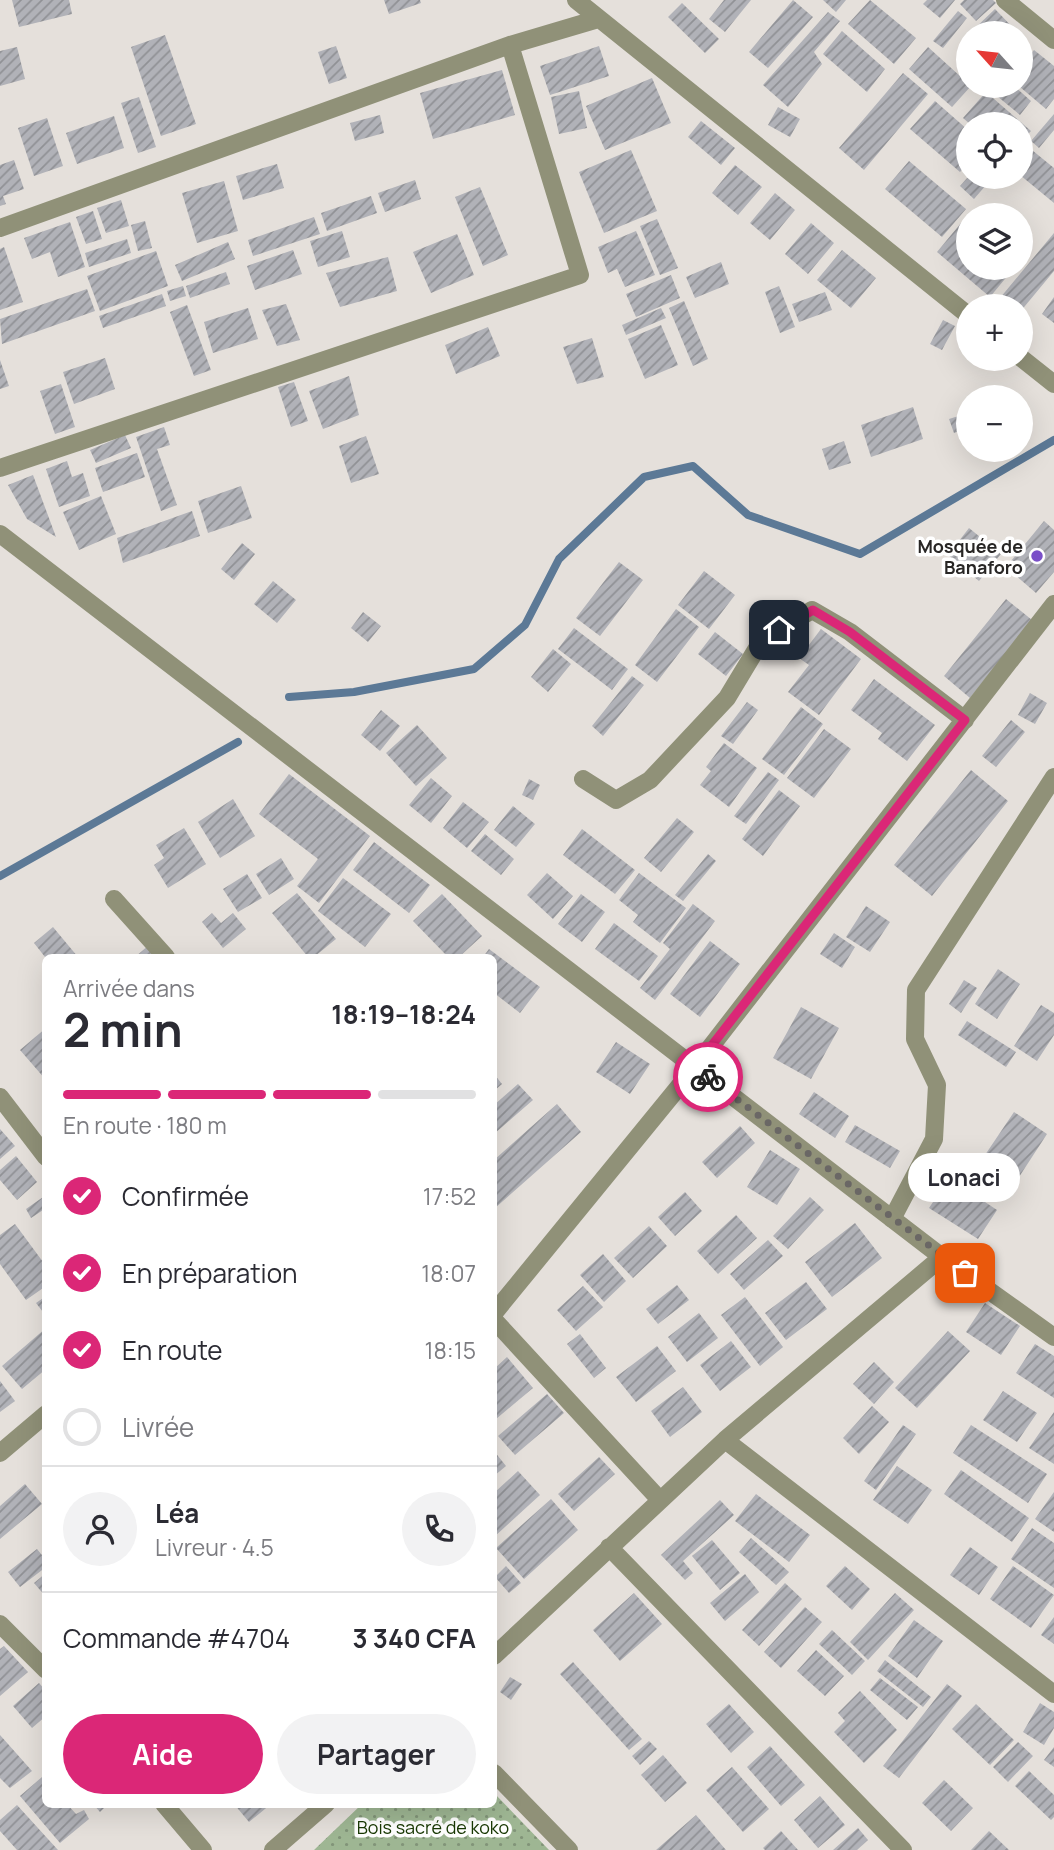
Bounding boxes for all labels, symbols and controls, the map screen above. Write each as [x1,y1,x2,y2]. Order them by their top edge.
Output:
north arrow [956,21,1032,98]
map controls [956,21,1033,462]
button: locate [956,112,1033,189]
button: layers [956,203,1033,280]
button: + [956,294,1033,371]
button: − [956,385,1033,462]
place label: Mosquée de Banaforo [917,534,1023,579]
marker: Mosquée de Banaforo [1029,548,1045,564]
pin [749,600,809,660]
icon: home [760,611,798,649]
text: Arrivée dans [63,972,195,1004]
text: 18:19–18:24 [331,996,476,1032]
text: 2 min [63,998,183,1061]
courier [673,1042,743,1112]
icon: bike [689,1058,727,1096]
text: En route · 180 m [63,1109,227,1141]
callout: Lonaci [909,1154,1021,1203]
text: Lonaci [927,1161,1001,1193]
icon: check [63,1177,101,1215]
text: Confirmée [122,1178,249,1214]
text: 17:52 [423,1180,476,1212]
pin [935,1243,995,1303]
icon: check [63,1254,101,1292]
icon: bag [946,1254,984,1292]
text: En préparation [122,1255,297,1291]
text: 18:07 [421,1257,476,1289]
icon: check [63,1331,101,1369]
text: En route [122,1332,223,1368]
text: 18:15 [425,1334,476,1366]
text: Livrée [122,1409,194,1445]
button: person [63,1492,137,1566]
button: phone [402,1492,476,1566]
text: Léa [155,1495,199,1531]
text: Livreur · 4.5 [155,1531,274,1563]
text: Commande #4704 [63,1620,290,1656]
text: 3 340 CFA [352,1620,476,1656]
button: Aide [63,1714,263,1794]
button: Partager [277,1714,476,1794]
park label: Bois sacré de koko [357,1815,509,1839]

